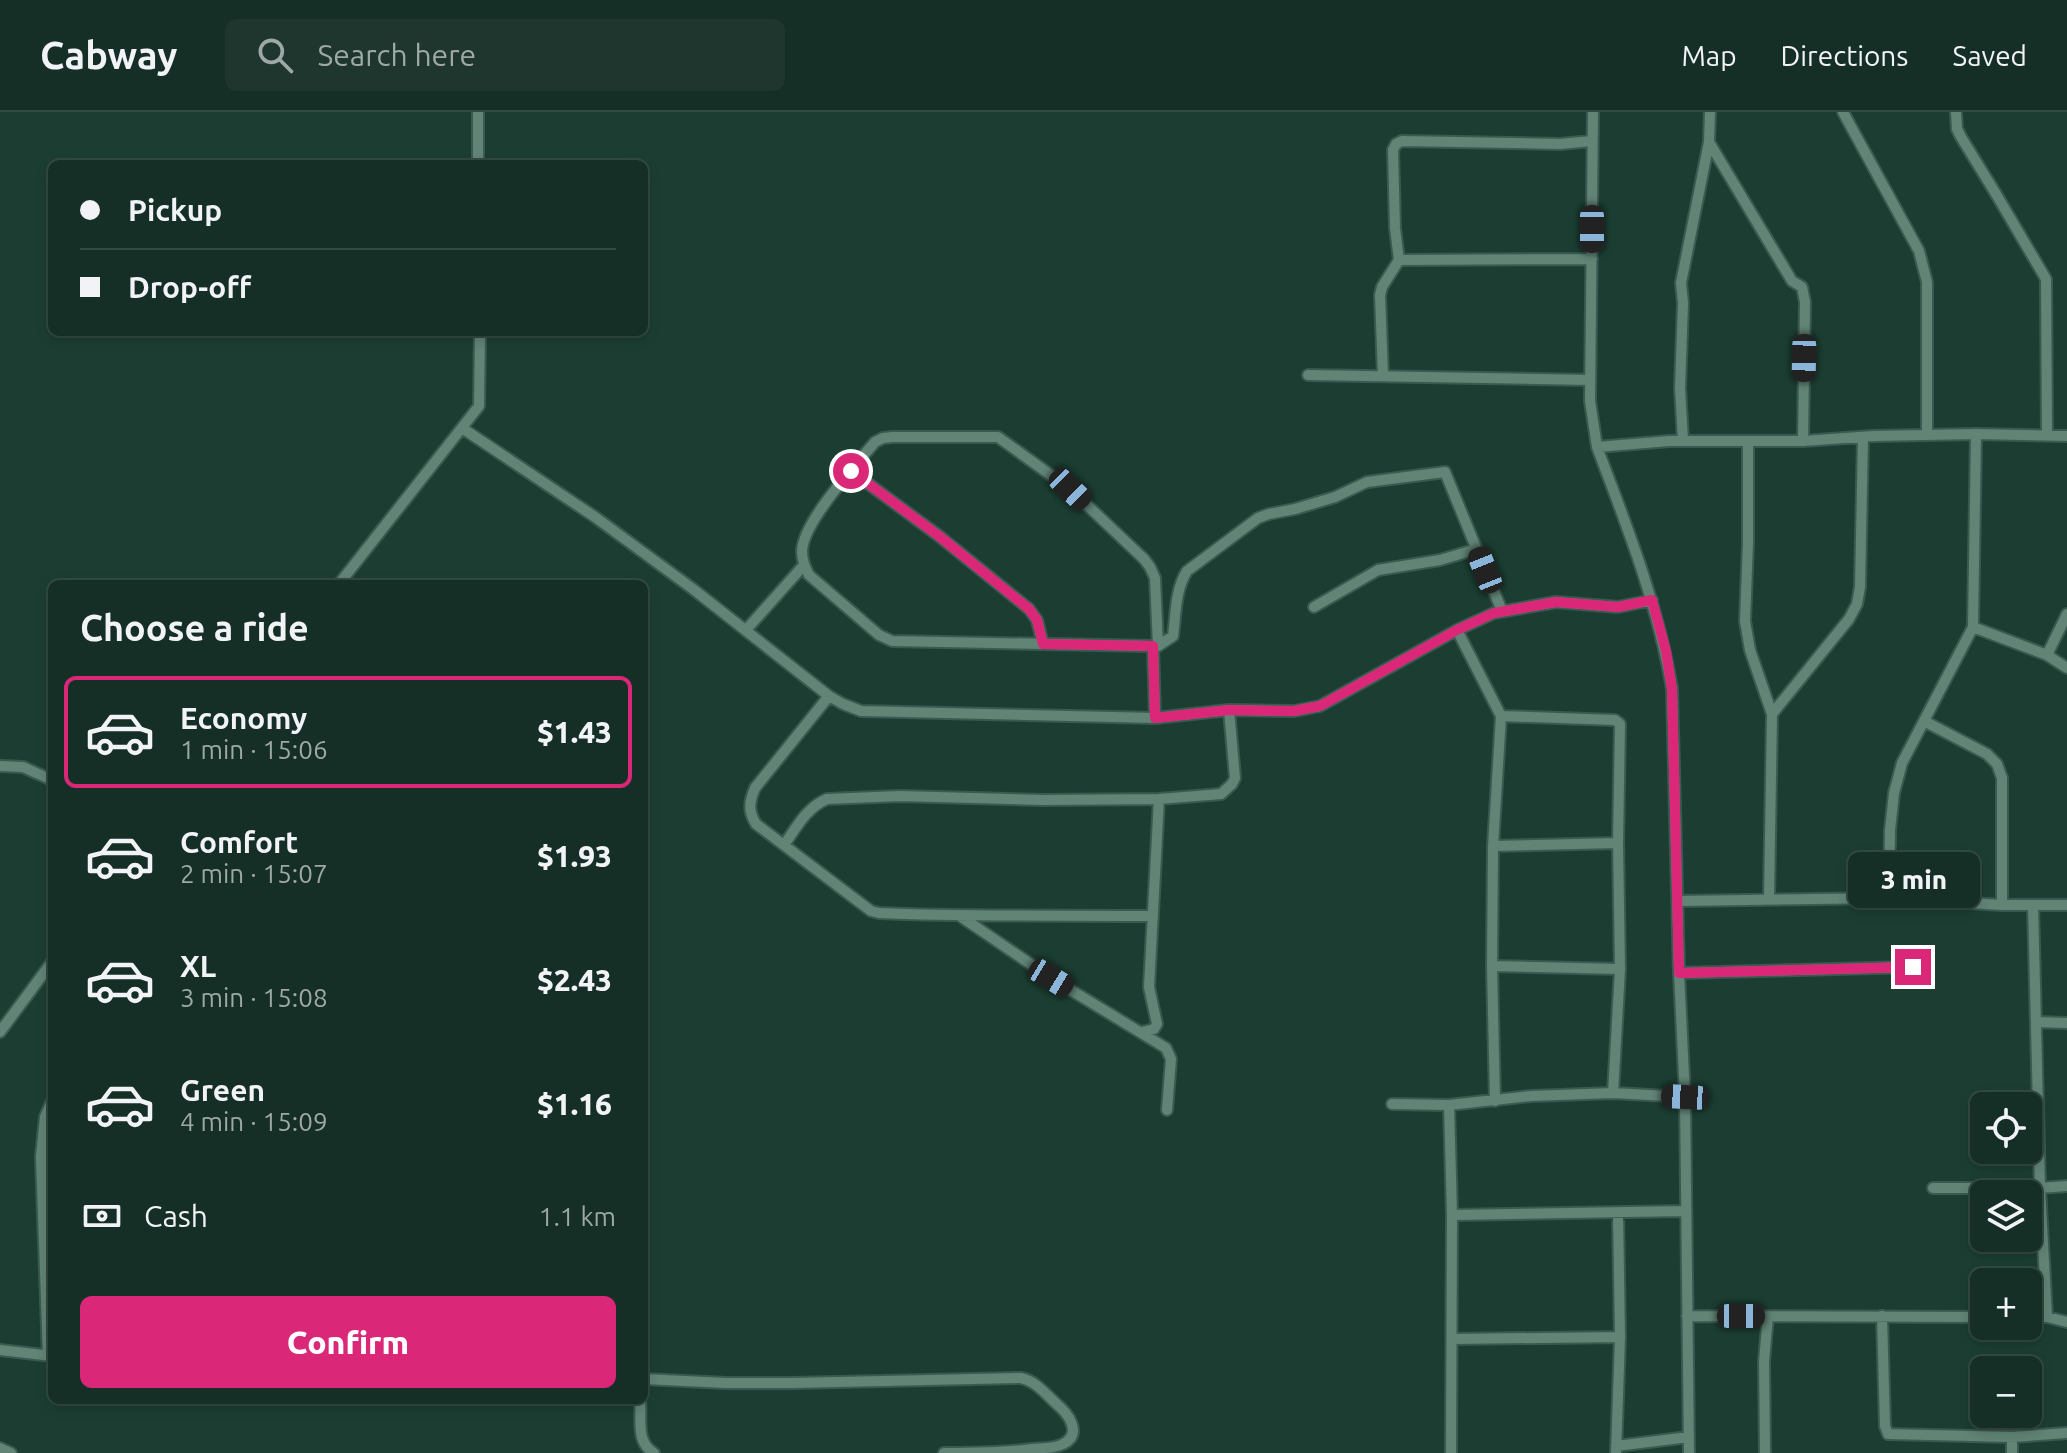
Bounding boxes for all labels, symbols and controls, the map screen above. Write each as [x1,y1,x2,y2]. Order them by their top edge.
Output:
search box [225,19,785,91]
icon: search [253,33,297,77]
text: Cabway [40,34,177,76]
text: Search here [317,38,476,72]
text: Map [1681,40,1737,71]
text: Directions [1781,40,1908,71]
text: Saved [1952,40,2027,71]
text: Pickup [128,193,222,227]
car [1580,205,1604,253]
text: Drop-off [128,270,251,304]
car [1792,334,1816,382]
route start [833,453,869,489]
car [1044,464,1096,514]
car [1465,543,1505,597]
text: Choose a ride [80,607,309,648]
icon: car [84,696,156,768]
text: Economy [180,701,307,735]
text: $1.43 [537,715,612,749]
text: 1 min · 15:06 [180,735,328,764]
icon: car [84,820,156,892]
text: Comfort [180,825,298,859]
text: $1.93 [537,839,612,873]
callout: 3 min [1847,851,1979,907]
text: 2 min · 15:07 [180,859,328,888]
text: 3 min [1881,865,1947,894]
icon: car [84,944,156,1016]
text: XL [180,949,216,983]
route end [1895,949,1931,985]
car [1024,955,1078,1001]
text: $2.43 [537,963,612,997]
text: 3 min · 15:08 [180,983,328,1012]
icon: car [84,1068,156,1140]
text: Green [180,1073,265,1107]
car [1660,1084,1710,1110]
text: $1.16 [537,1087,612,1121]
map controls [1970,1092,2042,1428]
button: locate [1970,1092,2042,1164]
text: 4 min · 15:09 [180,1107,328,1136]
button: layers [1970,1180,2042,1252]
icon: cash [80,1194,124,1238]
text: Cash [144,1199,208,1233]
text: 1.1 km [539,1202,616,1231]
button: + [1970,1268,2042,1340]
button: Confirm [80,1296,616,1388]
car [1717,1304,1765,1328]
button: − [1970,1356,2042,1428]

